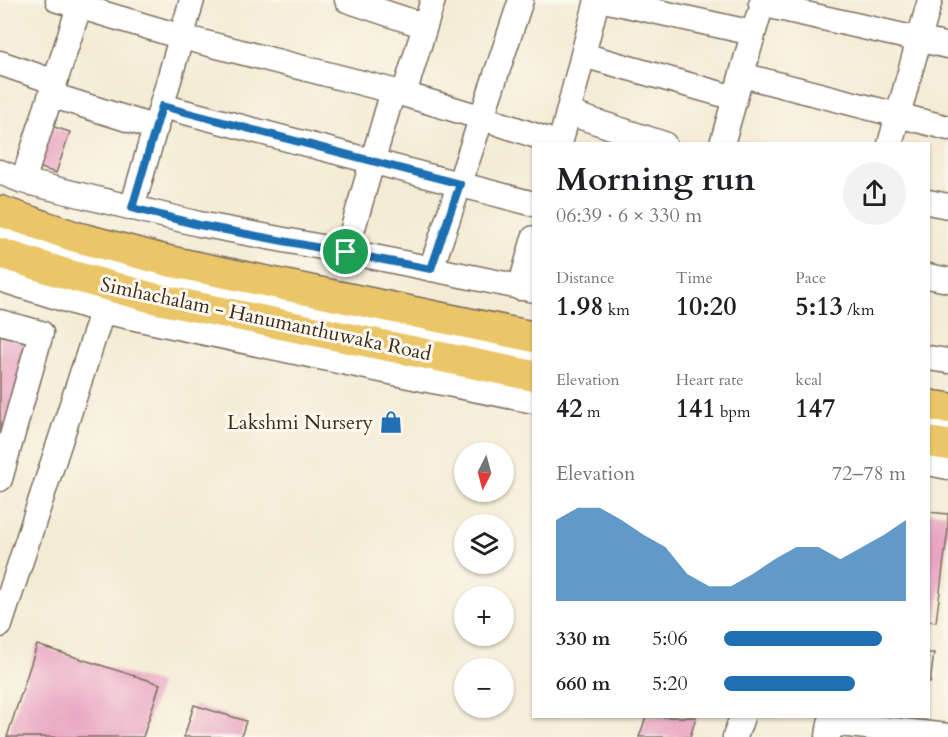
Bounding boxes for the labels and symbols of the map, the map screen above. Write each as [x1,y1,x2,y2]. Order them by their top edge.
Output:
pin [320,226,371,277]
street label: Simhachalam - Hanumanthuwaka Road [98,271,434,367]
place label: Lakshmi Nursery [227,409,373,436]
shop icon: Lakshmi Nursery [378,409,404,435]
north arrow [454,442,514,502]

